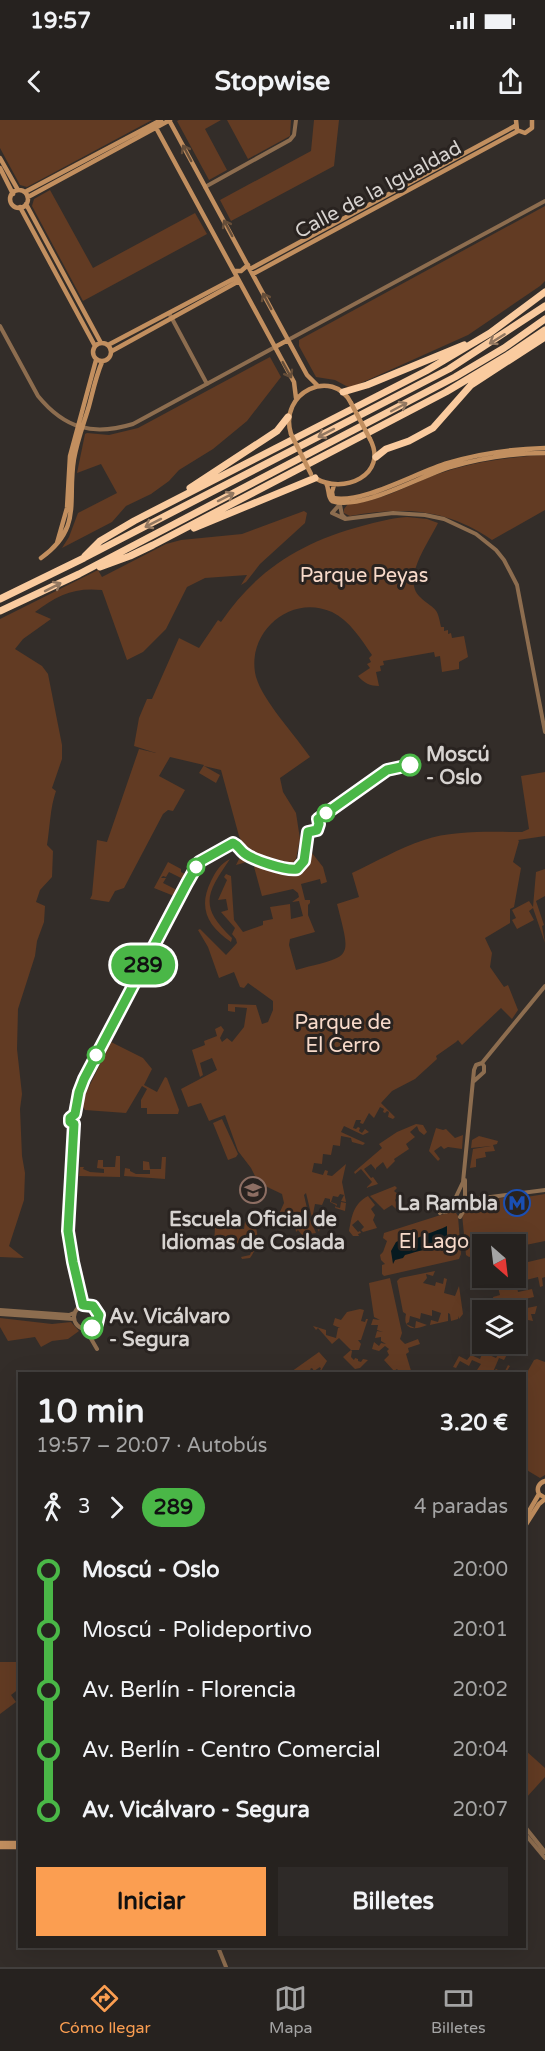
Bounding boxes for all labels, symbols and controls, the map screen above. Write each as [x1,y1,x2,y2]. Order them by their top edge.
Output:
text: 19:57 [30,8,91,34]
icon: back [18,65,51,98]
text: Stopwise [215,65,330,98]
icon: share [494,65,527,98]
street label: Calle de la Igualdad [291,136,466,244]
one-way arrow [181,145,192,163]
one-way arrow [221,219,233,237]
one-way arrow [261,293,273,310]
one-way arrow [489,333,506,345]
one-way arrow [281,361,293,378]
one-way arrow [390,401,407,413]
one-way arrow [317,427,335,439]
one-way arrow [217,490,235,502]
one-way arrow [144,518,162,529]
park label: Parque Peyas [300,564,428,588]
one-way arrow [44,580,62,592]
place label: Moscú - Oslo [426,743,490,790]
marker: Moscú - Oslo [399,754,421,776]
unlabelled marker [317,804,335,822]
unlabelled marker [187,858,205,876]
line badge: 289 [108,946,178,984]
text: 289 [123,953,163,978]
park label: Parque de El Cerro [295,1011,391,1058]
unlabelled marker [87,1046,105,1064]
school or university icon: Escuela Oficial de Idiomas de Coslada [238,1175,268,1205]
metro station icon: La Rambla [502,1188,532,1218]
place label: La Rambla [397,1192,498,1216]
place label: Escuela Oficial de Idiomas de Coslada [161,1208,345,1255]
park label: El Lago [399,1230,469,1254]
north arrow [472,1234,526,1288]
map controls [472,1234,526,1354]
button: layers [472,1300,526,1354]
place label: Av. Vicálvaro - Segura [109,1305,230,1352]
marker: Av. Vicálvaro - Segura [81,1317,103,1339]
text: 10 min [36,1392,145,1431]
text: 3.20 € [440,1410,508,1436]
text: 19:57 – 20:07 · Autobús [36,1434,267,1458]
icon: walk [36,1491,69,1524]
icon: forward [100,1491,133,1524]
text: 3 [78,1495,91,1519]
text: 289 [154,1495,193,1520]
text: 4 paradas [414,1495,508,1519]
text: Moscú - Oslo [82,1557,220,1583]
text: 20:00 [453,1558,508,1582]
text: Moscú - Polideportivo [82,1617,312,1643]
text: 20:01 [453,1618,508,1642]
text: Av. Berlín - Florencia [82,1677,296,1703]
text: 20:02 [453,1678,508,1702]
text: Av. Berlín - Centro Comercial [82,1737,381,1763]
text: 20:04 [453,1738,508,1762]
text: Av. Vicálvaro - Segura [82,1797,310,1823]
text: 20:07 [453,1798,508,1822]
button: Iniciar [36,1867,266,1936]
button: Billetes [278,1867,508,1936]
tab: Cómo llegar [59,1982,151,2038]
tab: Mapa [269,1982,313,2038]
tab: Billetes [431,1982,486,2038]

